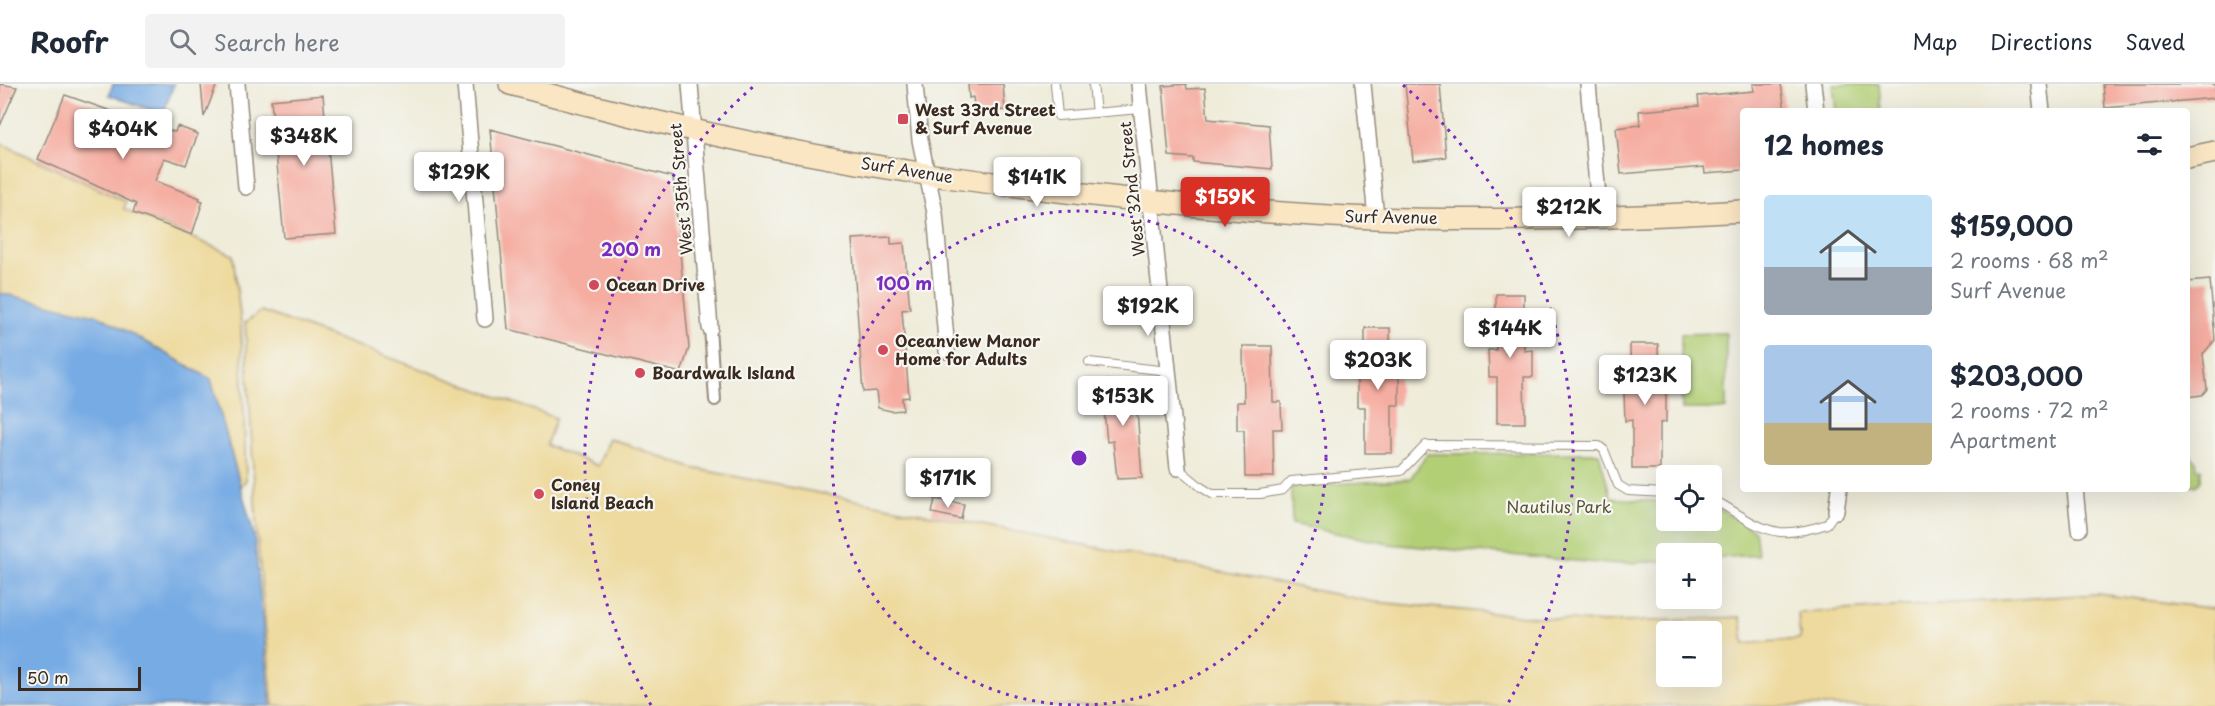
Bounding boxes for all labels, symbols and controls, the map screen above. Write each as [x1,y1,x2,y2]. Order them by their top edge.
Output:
search box [145,14,565,68]
text: Roofr [30,20,109,63]
icon: search [166,25,199,58]
text: Search here [214,25,339,58]
text: Map [1912,25,1957,57]
text: Directions [1990,25,2092,57]
text: Saved [2125,25,2185,57]
place label: West 33rd Street & Surf Avenue [915,97,1056,139]
pin: $404K [81,109,165,160]
marker: West 33rd Street & Surf Avenue [896,112,910,126]
text: $404K [88,113,158,143]
pin: $348K [262,116,346,167]
text: $348K [270,120,338,150]
street label: West 32nd Street [1112,120,1150,258]
street label: West 35th Street [662,122,698,256]
text: 12 homes [1764,125,1884,164]
icon: filters [2133,128,2166,161]
street label: Surf Avenue [859,150,955,188]
pin: $129K [417,152,501,203]
text: $129K [428,156,490,186]
pin: $141K [995,157,1079,208]
text: $141K [1007,161,1067,191]
pin: $159K [1183,177,1267,228]
text: $159K [1195,181,1255,211]
pin: $212K [1527,187,1611,238]
text: $212K [1536,191,1602,221]
street label: Surf Avenue [1344,203,1438,229]
text: $159,000 [1950,206,2073,245]
icon: home [1812,219,1884,291]
text: 200 m [601,235,661,262]
text: 2 rooms · 68 m² [1950,245,2109,275]
text: 100 m [876,269,932,296]
place label: Ocean Drive [606,272,705,296]
text: Surf Avenue [1950,275,2066,305]
marker: Ocean Drive [587,278,601,292]
pin: $192K [1106,286,1190,337]
text: $192K [1117,290,1179,320]
pin: $144K [1468,308,1552,359]
text: $144K [1478,312,1542,342]
place label: Oceanview Manor Home for Adults [895,328,1041,370]
pin: $203K [1336,340,1420,391]
marker: Oceanview Manor Home for Adults [876,343,890,357]
text: $203K [1344,344,1412,374]
pin: $123K [1603,355,1687,406]
text: $203,000 [1950,356,2083,395]
text: $123K [1613,359,1677,389]
place label: Boardwalk Island [652,360,796,384]
marker: Boardwalk Island [633,366,647,380]
icon: home [1812,369,1884,441]
pin: $153K [1081,376,1165,427]
text: $153K [1092,380,1154,410]
text: 2 rooms · 72 m² [1950,395,2109,425]
text: Apartment [1950,425,2057,455]
centre of rings [1069,448,1089,468]
pin: $171K [906,458,990,509]
text: $171K [920,462,976,492]
map controls [1656,465,1722,687]
button: locate [1656,465,1722,531]
place label: Coney Island Beach [551,472,654,514]
marker: Coney Island Beach [532,487,546,501]
park label: Nautilus Park [1507,494,1612,518]
button: + [1656,543,1722,609]
button: − [1656,621,1722,687]
scale bar [18,664,141,692]
text: 50 m [27,665,68,689]

